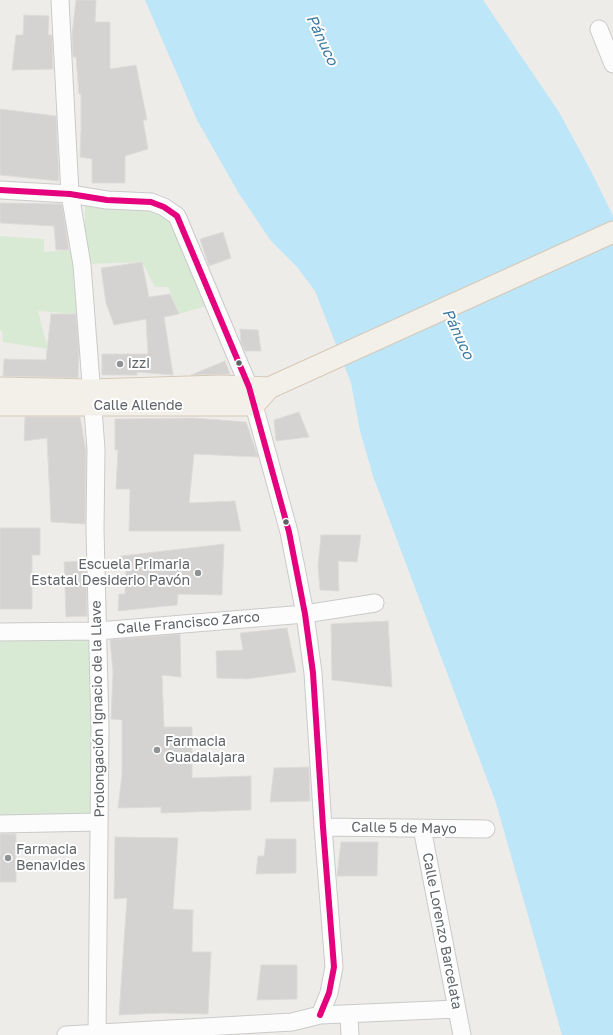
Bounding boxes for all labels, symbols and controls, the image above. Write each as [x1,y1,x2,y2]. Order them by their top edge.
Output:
water label: Pánuco [303,12,341,68]
water label: Pánuco [439,306,477,362]
place label: izzi [128,356,150,372]
unlabelled marker [234,358,244,368]
marker: izzi [115,359,125,369]
street label: Calle Allende [93,398,183,414]
unlabelled marker [281,517,291,527]
place label: Escuela Primaria Estatal Desiderio Pavón [31,557,190,590]
marker: Escuela Primaria Estatal Desiderio Pavón [193,568,203,578]
street label: Prolongación Ignacio de la Llave [88,600,108,818]
street label: Calle Francisco Zarco [116,608,260,638]
place label: Farmacia Guadalajara [165,734,245,766]
marker: Farmacia Guadalajara [152,745,162,755]
street label: Calle 5 de Mayo [351,819,457,837]
place label: Farmacia Benavides [16,842,85,874]
street label: Calle Lorenzo Barcelata [419,851,465,1011]
marker: Farmacia Benavides [3,853,13,863]

